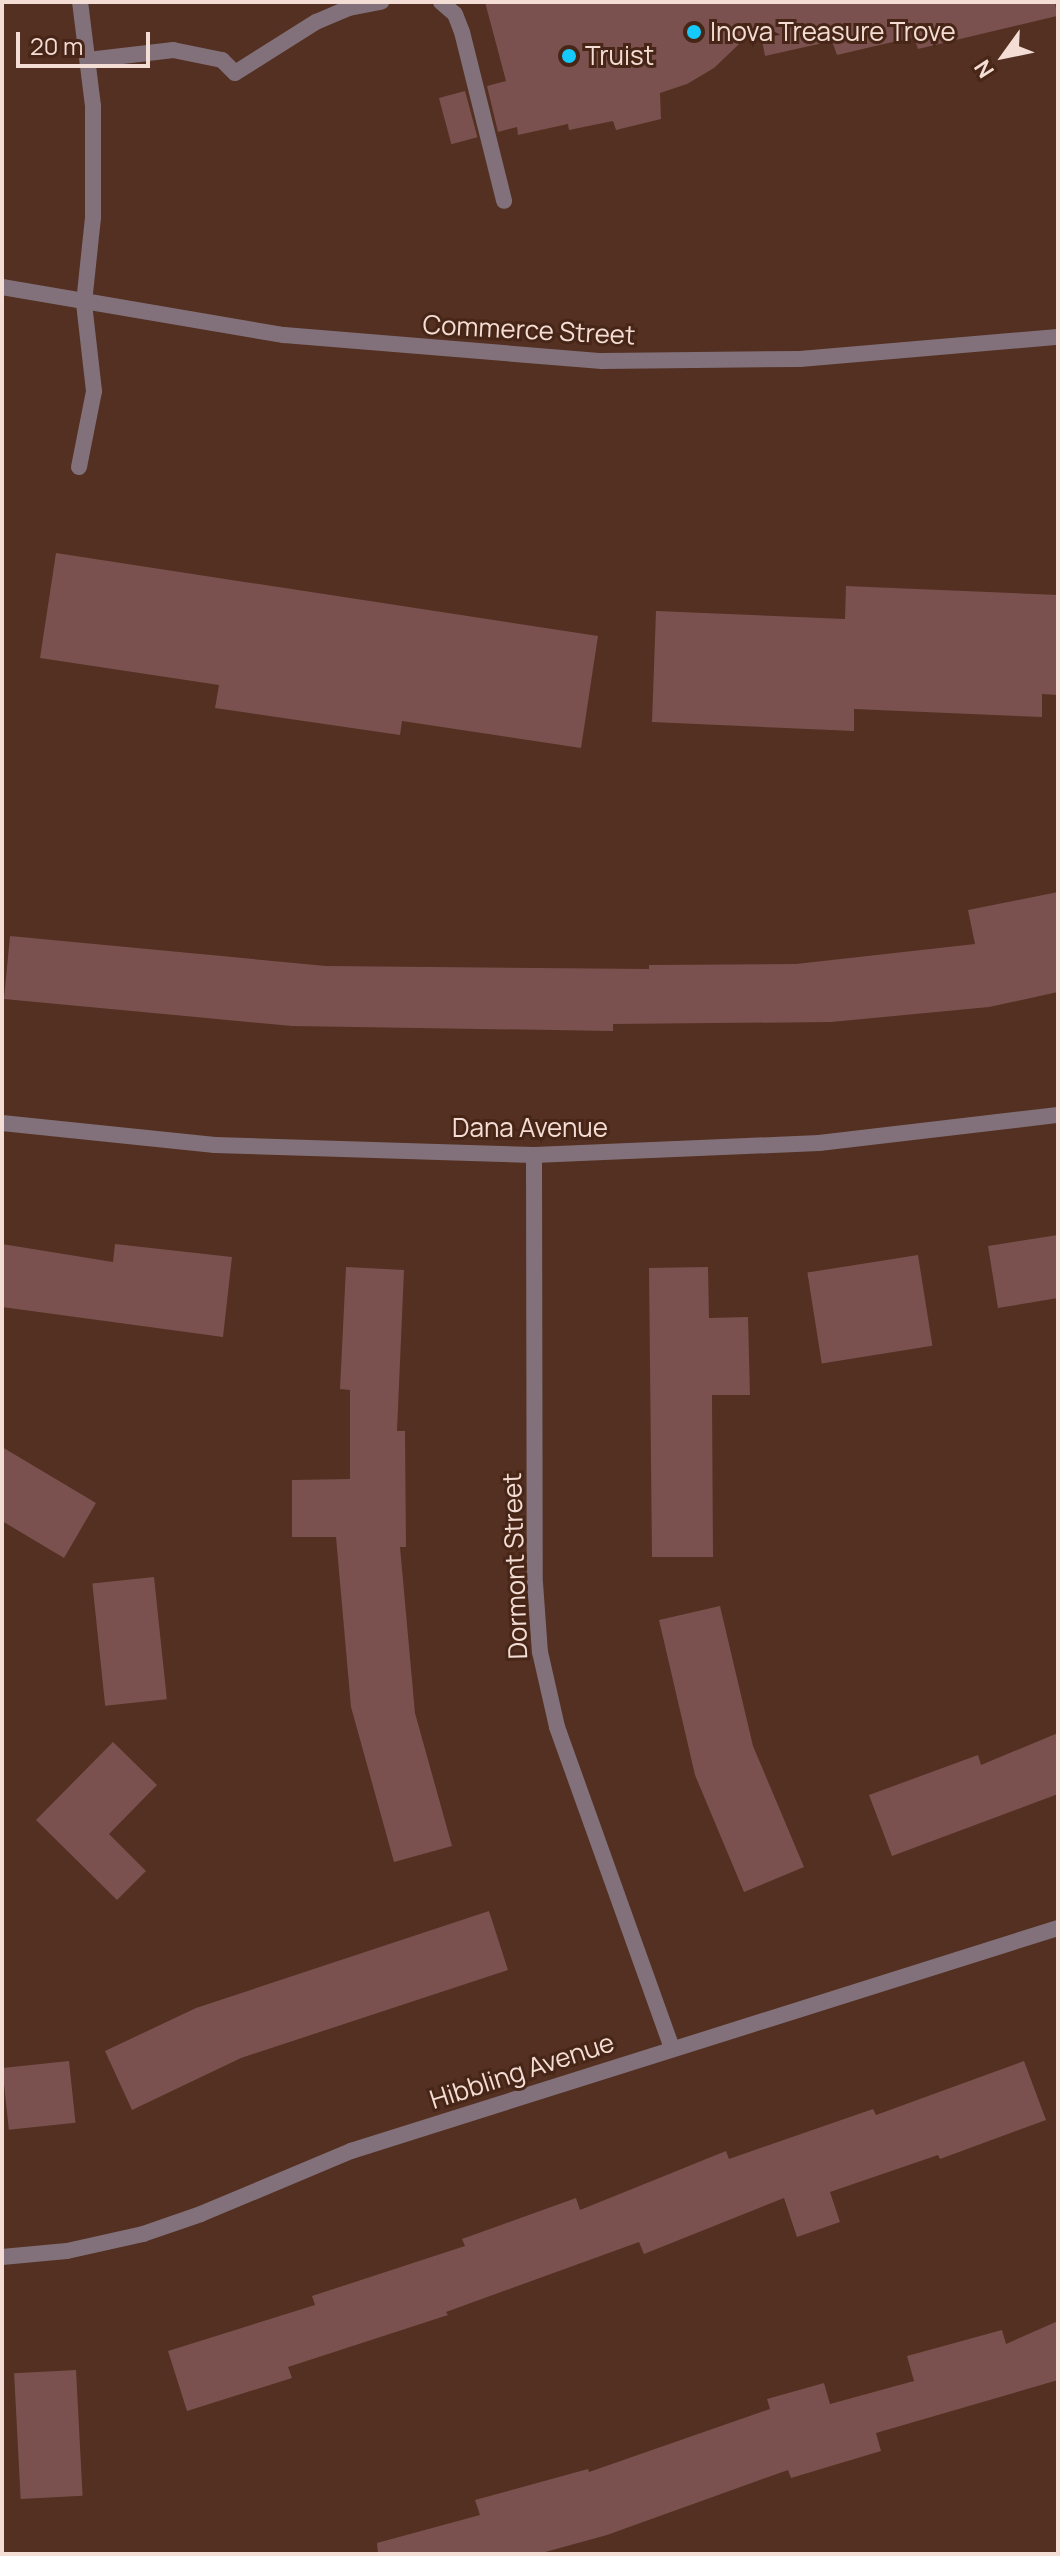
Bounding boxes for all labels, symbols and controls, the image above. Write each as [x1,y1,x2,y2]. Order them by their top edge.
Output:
scale bar [20,16,154,66]
place label: Inova Treasure Trove [710,16,956,48]
north arrow [964,16,1044,96]
marker: Inova Treasure Trove [685,23,703,41]
text: 20 m [30,29,83,62]
place label: Truist [585,40,654,72]
marker: Truist [560,47,578,65]
text: N [967,54,1001,84]
street label: Commerce Street [422,309,636,351]
street label: Dana Avenue [452,1112,608,1144]
street label: Dormont Street [496,1472,534,1660]
street label: Hibbling Avenue [426,2027,618,2115]

